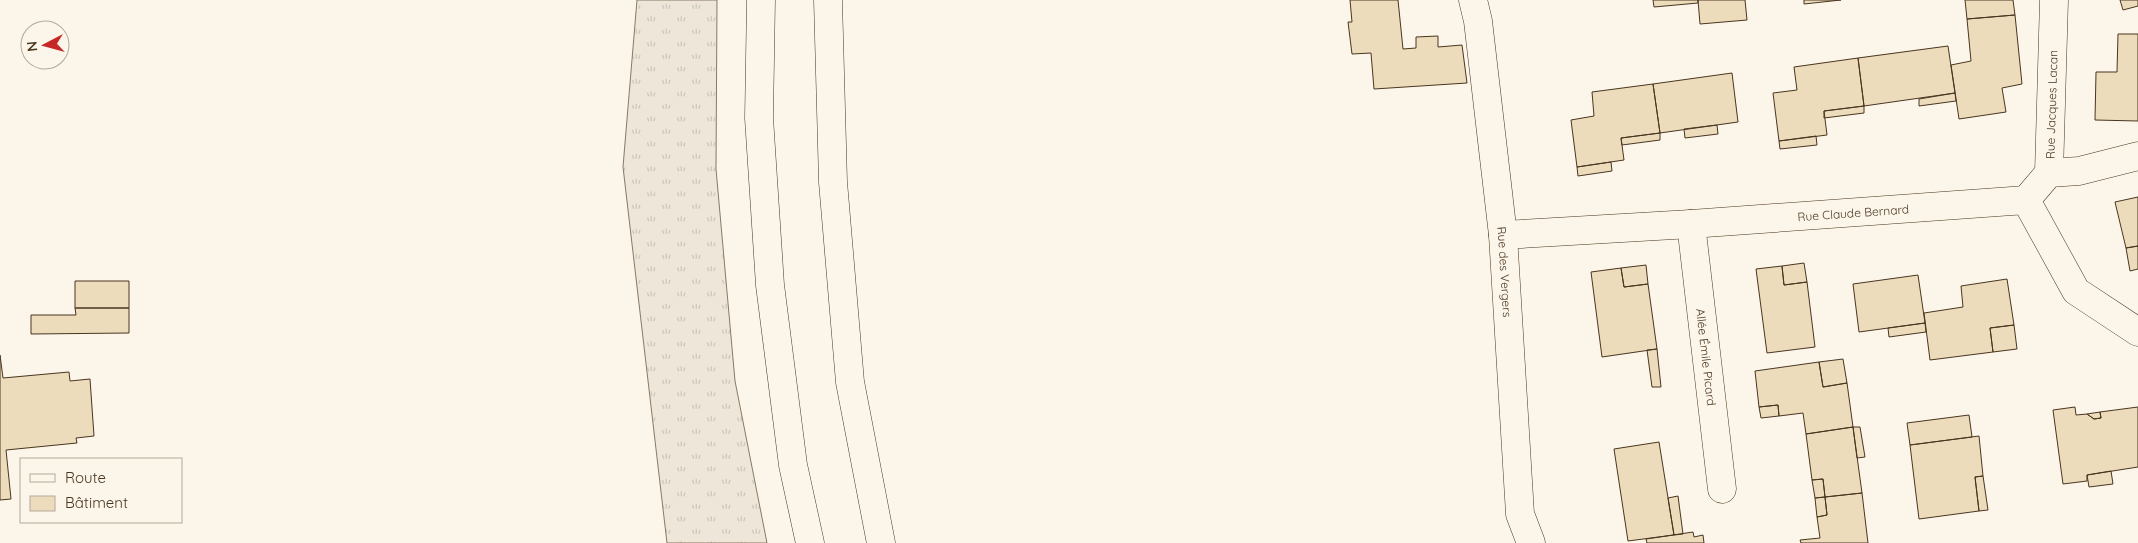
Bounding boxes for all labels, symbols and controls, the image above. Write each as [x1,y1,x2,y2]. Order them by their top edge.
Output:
north arrow [20,20,70,70]
text: N [23,40,42,52]
street label: Rue Jacques Lacan [2042,50,2060,159]
street label: Rue Claude Bernard [1797,201,1910,224]
street label: Rue des Vergers [1495,226,1516,318]
street label: Allée Émile Picard [1693,308,1720,407]
legend [20,458,182,523]
text: Route [65,468,106,487]
text: Bâtiment [65,493,128,512]

